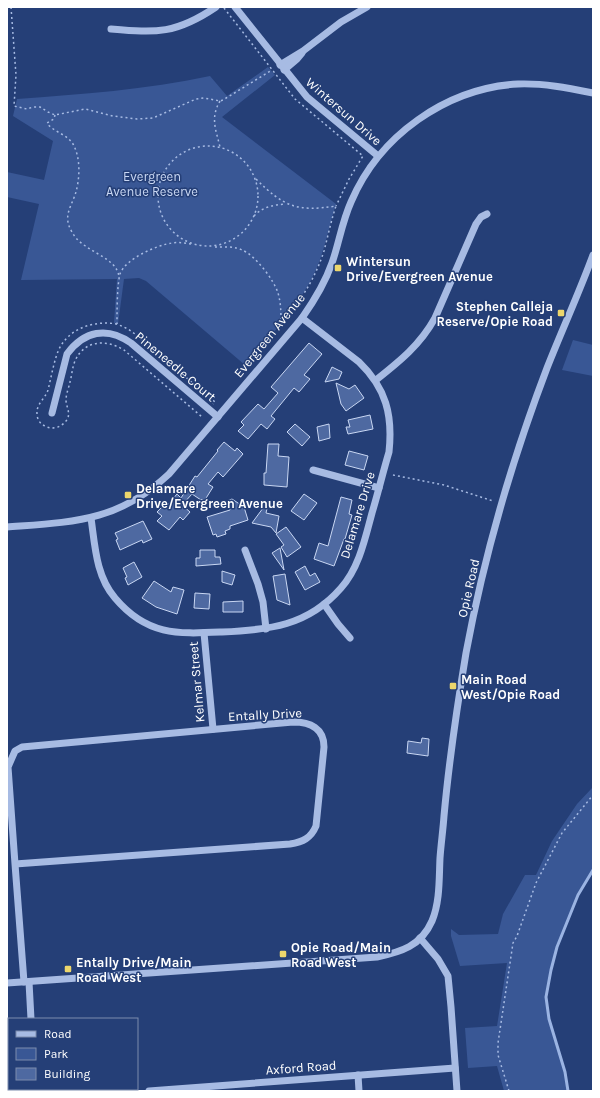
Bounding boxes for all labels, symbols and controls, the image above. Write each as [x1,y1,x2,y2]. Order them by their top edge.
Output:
street label: Wintersun Drive [303,74,385,149]
park label: Evergreen Avenue Reserve [106,169,198,199]
place label: Wintersun Drive/Evergreen Avenue [346,254,493,284]
marker: Wintersun Drive/Evergreen Avenue [333,263,343,273]
street label: Evergreen Avenue [231,290,308,380]
place label: Stephen Calleja Reserve/Opie Road [437,299,553,329]
marker: Stephen Calleja Reserve/Opie Road [556,308,566,318]
street label: Pineneedle Court [132,328,219,404]
street label: Delamare Drive [337,470,378,560]
place label: Delamare Drive/Evergreen Avenue [136,481,283,511]
marker: Delamare Drive/Evergreen Avenue [123,490,133,500]
street label: Opie Road [454,557,482,619]
street label: Kelmar Street [185,641,208,723]
place label: Main Road West/Opie Road [461,672,560,702]
marker: Main Road West/Opie Road [448,681,458,691]
street label: Entally Drive [228,705,303,724]
place label: Opie Road/Main Road West [291,940,391,970]
marker: Opie Road/Main Road West [278,949,288,959]
place label: Entally Drive/Main Road West [76,955,192,985]
marker: Entally Drive/Main Road West [63,964,73,974]
legend [8,1018,138,1090]
text: Road [44,1027,72,1041]
text: Park [44,1047,69,1061]
street label: Axford Road [265,1058,337,1077]
text: Building [44,1067,91,1081]

